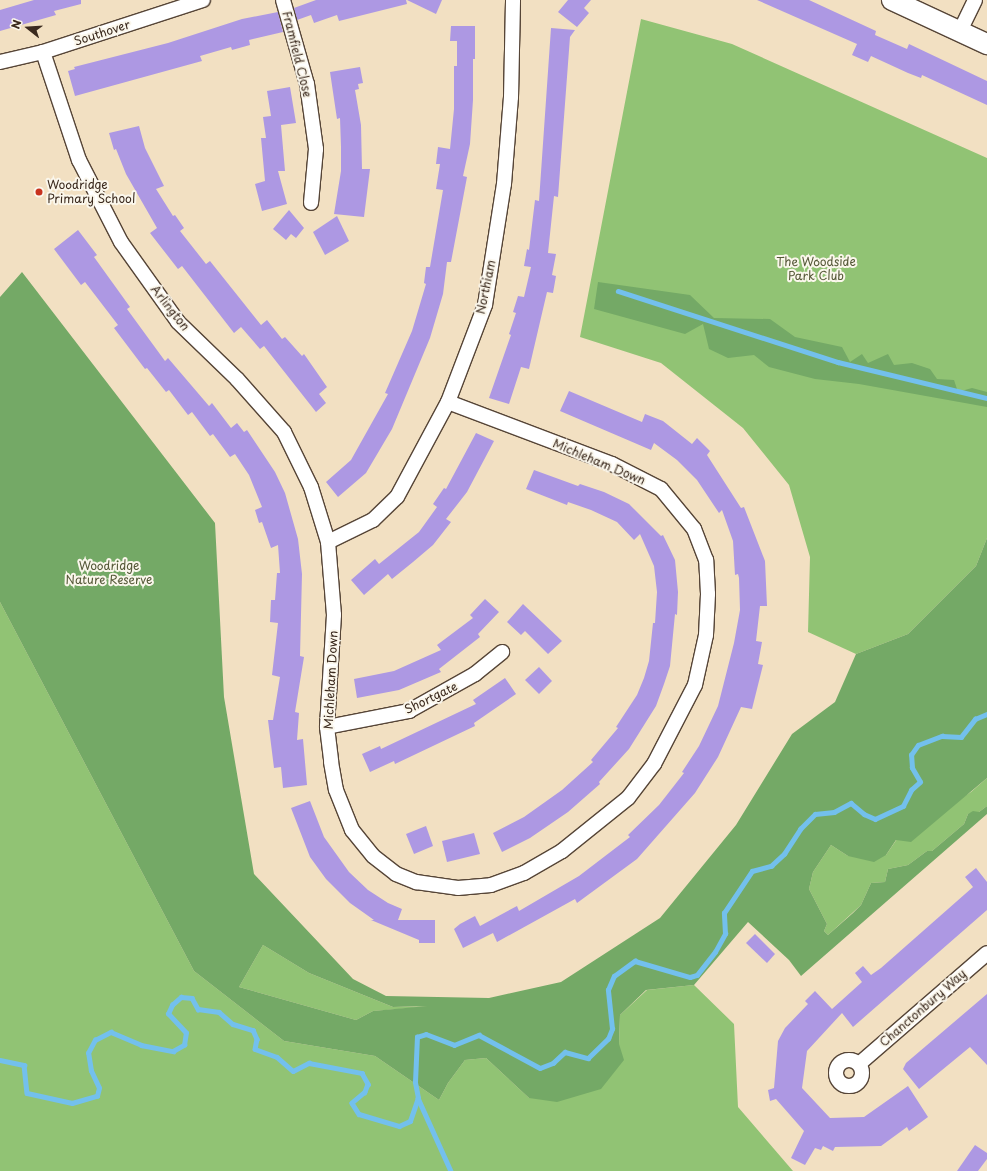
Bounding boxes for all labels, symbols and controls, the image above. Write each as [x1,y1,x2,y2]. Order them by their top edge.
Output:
north arrow [8,8,48,48]
street label: Framfield Close [279,9,315,99]
street label: Southover [72,17,132,49]
text: N [7,18,25,31]
place label: Woodridge Primary School [47,178,135,206]
marker: Woodridge Primary School [34,187,44,197]
park label: The Woodside Park Club [776,255,856,283]
street label: Northiam [473,259,499,315]
street label: Arlington [148,282,192,334]
street label: Michleham Down [550,436,648,488]
park label: Woodridge Nature Reserve [65,559,153,587]
street label: Michleham Down [321,630,341,730]
street label: Shortgate [402,679,460,717]
street label: Chanctonbury Way [877,966,969,1050]

